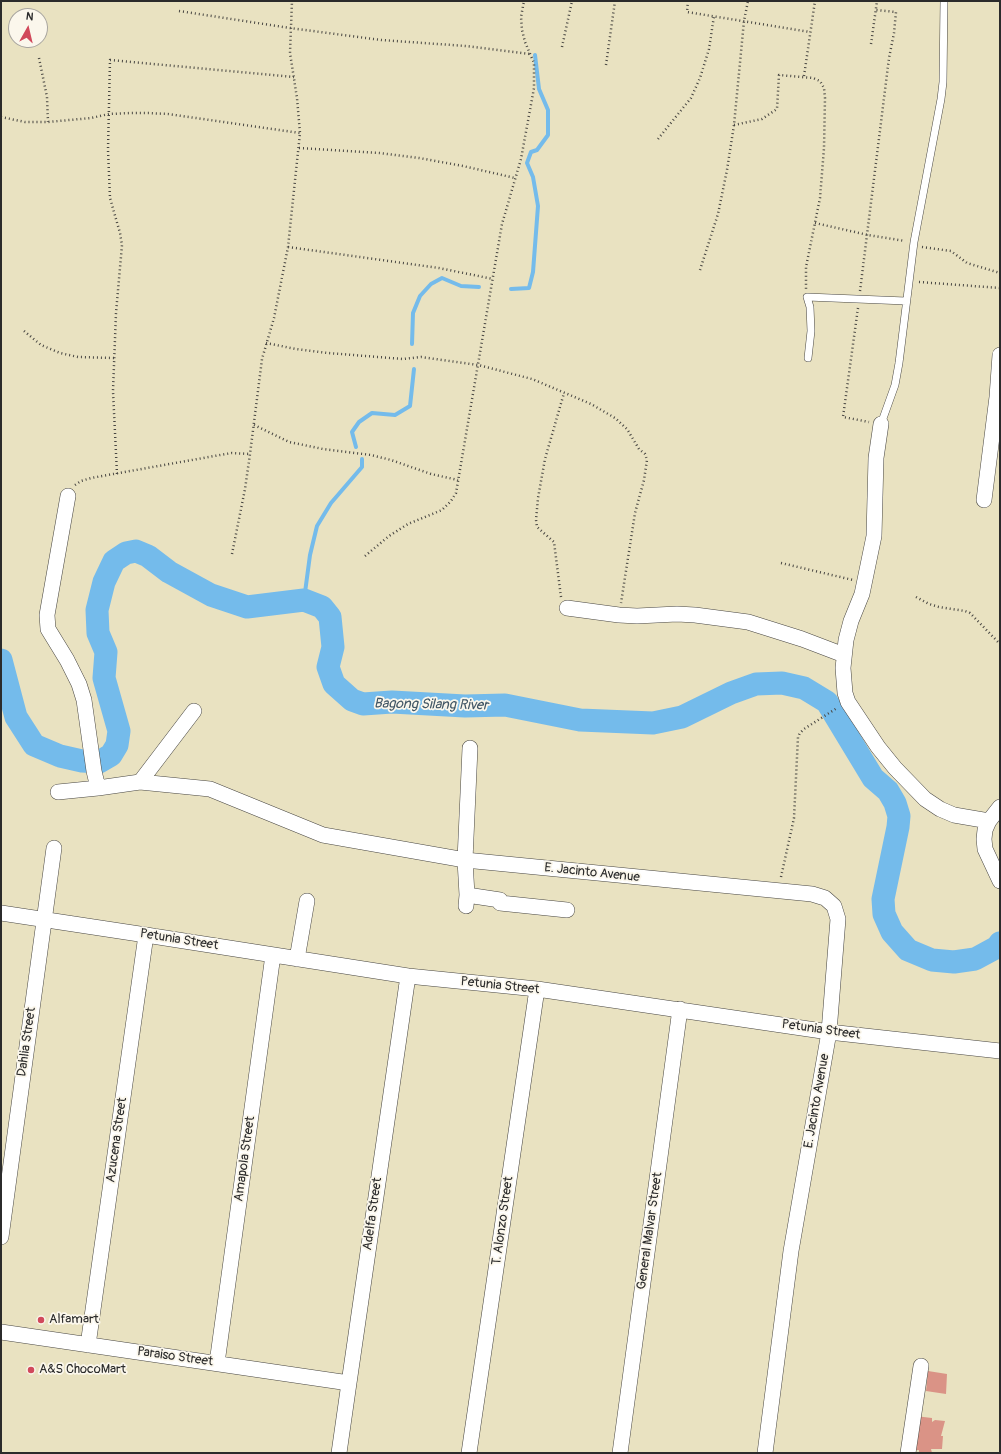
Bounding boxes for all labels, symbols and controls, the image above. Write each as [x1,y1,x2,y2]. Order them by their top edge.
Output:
north arrow [8,8,48,48]
text: N [25,10,34,24]
water label: Bagong Silang River [374,696,488,714]
street label: E. Jacinto Avenue [544,860,640,886]
street label: Petunia Street [139,926,219,954]
street label: Petunia Street [460,974,540,998]
street label: Dahlia Street [14,1006,40,1078]
street label: Petunia Street [781,1017,861,1043]
street label: E. Jacinto Avenue [801,1053,833,1149]
street label: Azucena Street [103,1096,131,1184]
street label: Amapola Street [231,1115,259,1203]
street label: General Malvar Street [634,1171,666,1291]
street label: T. Alonzo Street [489,1176,517,1266]
street label: Adelfa Street [360,1177,386,1251]
place label: Alfamart [49,1312,99,1328]
marker: Alfamart [36,1315,46,1325]
street label: Paraiso Street [136,1344,214,1370]
place label: A&S ChocoMart [39,1362,126,1378]
marker: A&S ChocoMart [26,1365,36,1375]

